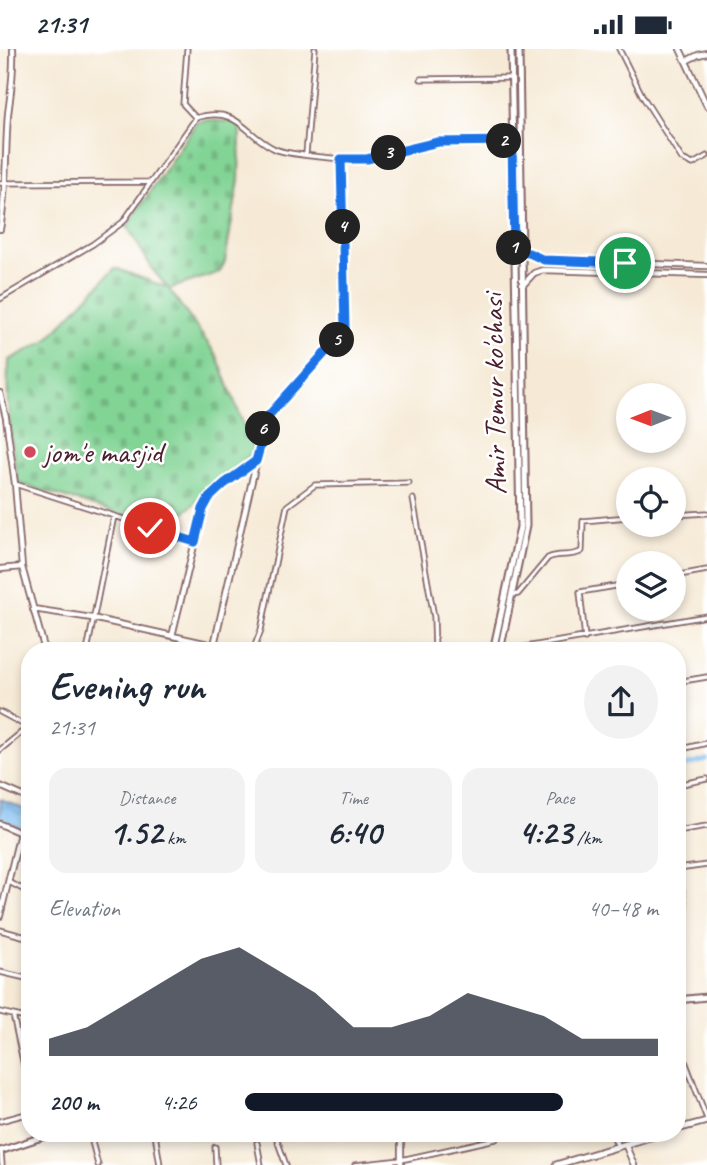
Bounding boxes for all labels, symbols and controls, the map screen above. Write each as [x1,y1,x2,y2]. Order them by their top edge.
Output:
text: 21:31 [35,8,87,41]
pin: 2 [486,123,522,159]
text: 2 [499,128,508,152]
pin: 3 [372,135,406,171]
text: 3 [384,140,393,164]
pin: 4 [326,209,360,245]
text: 4 [338,214,347,238]
pin: 1 [496,231,532,265]
pin [595,233,655,293]
text: 1 [509,235,518,259]
icon: arrive [606,244,644,282]
street label: Amir Temur ko'chasi [473,290,515,495]
pin: 5 [320,323,354,357]
text: 5 [332,327,341,351]
north arrow [616,383,686,453]
map controls [616,383,686,621]
pin: 6 [246,411,280,447]
text: 6 [258,416,267,440]
place label: jom'e masjid [41,433,166,471]
marker: jom'e masjid [22,444,38,460]
button: locate [616,467,686,537]
pin [120,498,180,558]
icon: check [131,509,169,547]
button: layers [616,551,686,621]
text: Evening run [49,663,205,710]
button: share [584,665,658,739]
text: 21:31 [49,713,95,742]
text: Distance [119,786,176,810]
text: Time [339,786,368,810]
text: Pace [545,786,574,810]
text: 1.52 [109,810,162,855]
text: 6:40 [326,810,381,855]
text: 4:23 [518,810,572,855]
text: km [162,826,186,850]
text: /km [572,826,602,850]
text: Elevation [49,894,120,923]
text: 40–48 m [588,894,658,923]
text: 200 m [49,1088,99,1117]
text: 4:26 [161,1088,197,1117]

